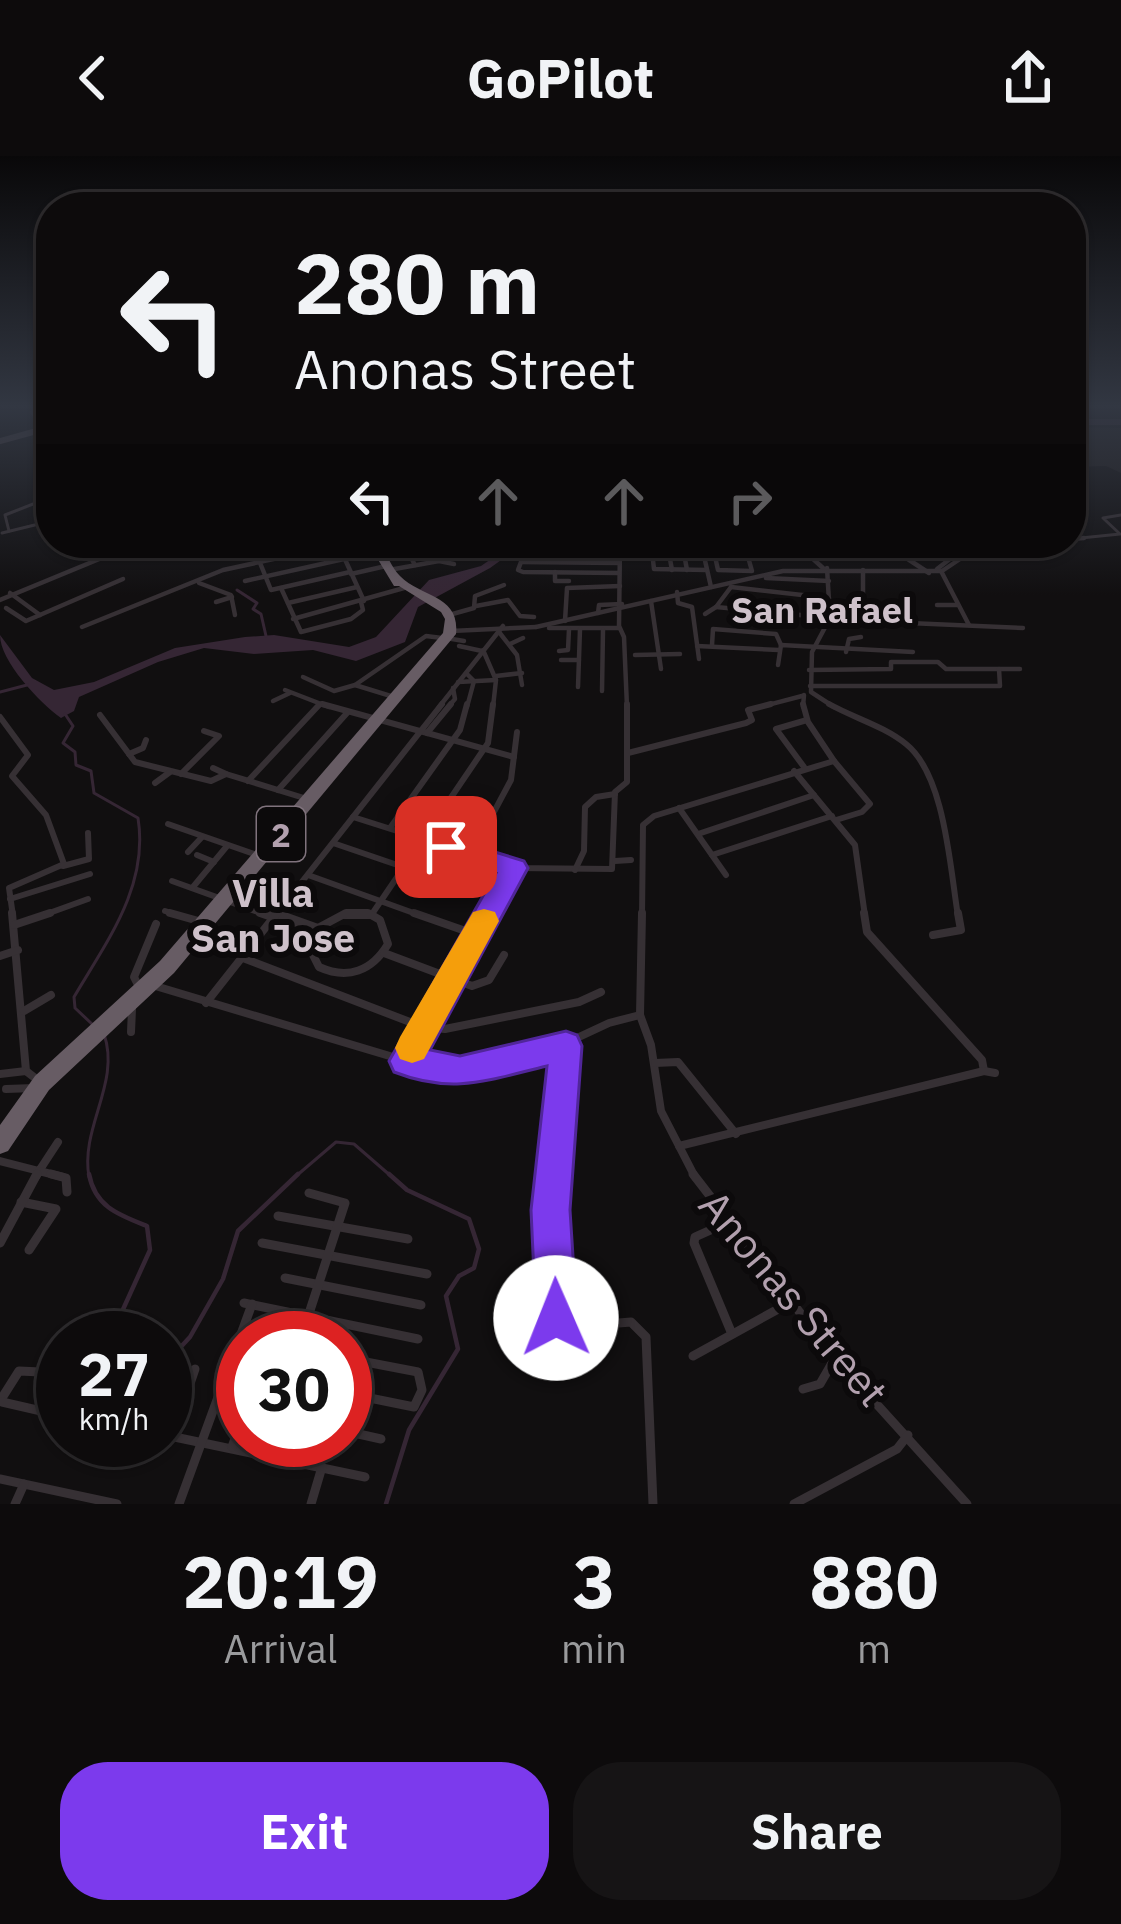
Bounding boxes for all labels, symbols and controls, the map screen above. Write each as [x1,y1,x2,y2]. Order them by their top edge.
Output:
text: GoPilot [467,43,654,113]
icon: back [60,45,126,111]
icon: share [995,45,1061,111]
text: 280 m [294,228,540,337]
icon: left [96,240,252,396]
text: Anonas Street [294,334,636,404]
icon: left [339,468,405,534]
icon: ahead [465,468,531,534]
icon: ahead [591,468,657,534]
icon: right [717,468,783,534]
district label: San Rafael [731,586,913,633]
pin [395,796,497,898]
road number: 2 [257,807,305,861]
icon: arrive [413,814,479,880]
district label: Villa San Jose [191,867,355,963]
street label: Anonas Street [687,1178,901,1418]
position arrow [493,1255,619,1381]
speed limit sign: 30 [216,1311,372,1467]
text: 27 [78,1334,150,1413]
text: km/h [79,1399,149,1438]
text: 20:19 [182,1534,379,1628]
text: 3 [572,1534,616,1628]
text: 880 [809,1534,939,1628]
text: Arrival [224,1623,337,1674]
text: min [561,1623,627,1674]
text: m [857,1623,891,1674]
button: Exit [60,1762,549,1900]
button: Share [573,1762,1061,1900]

